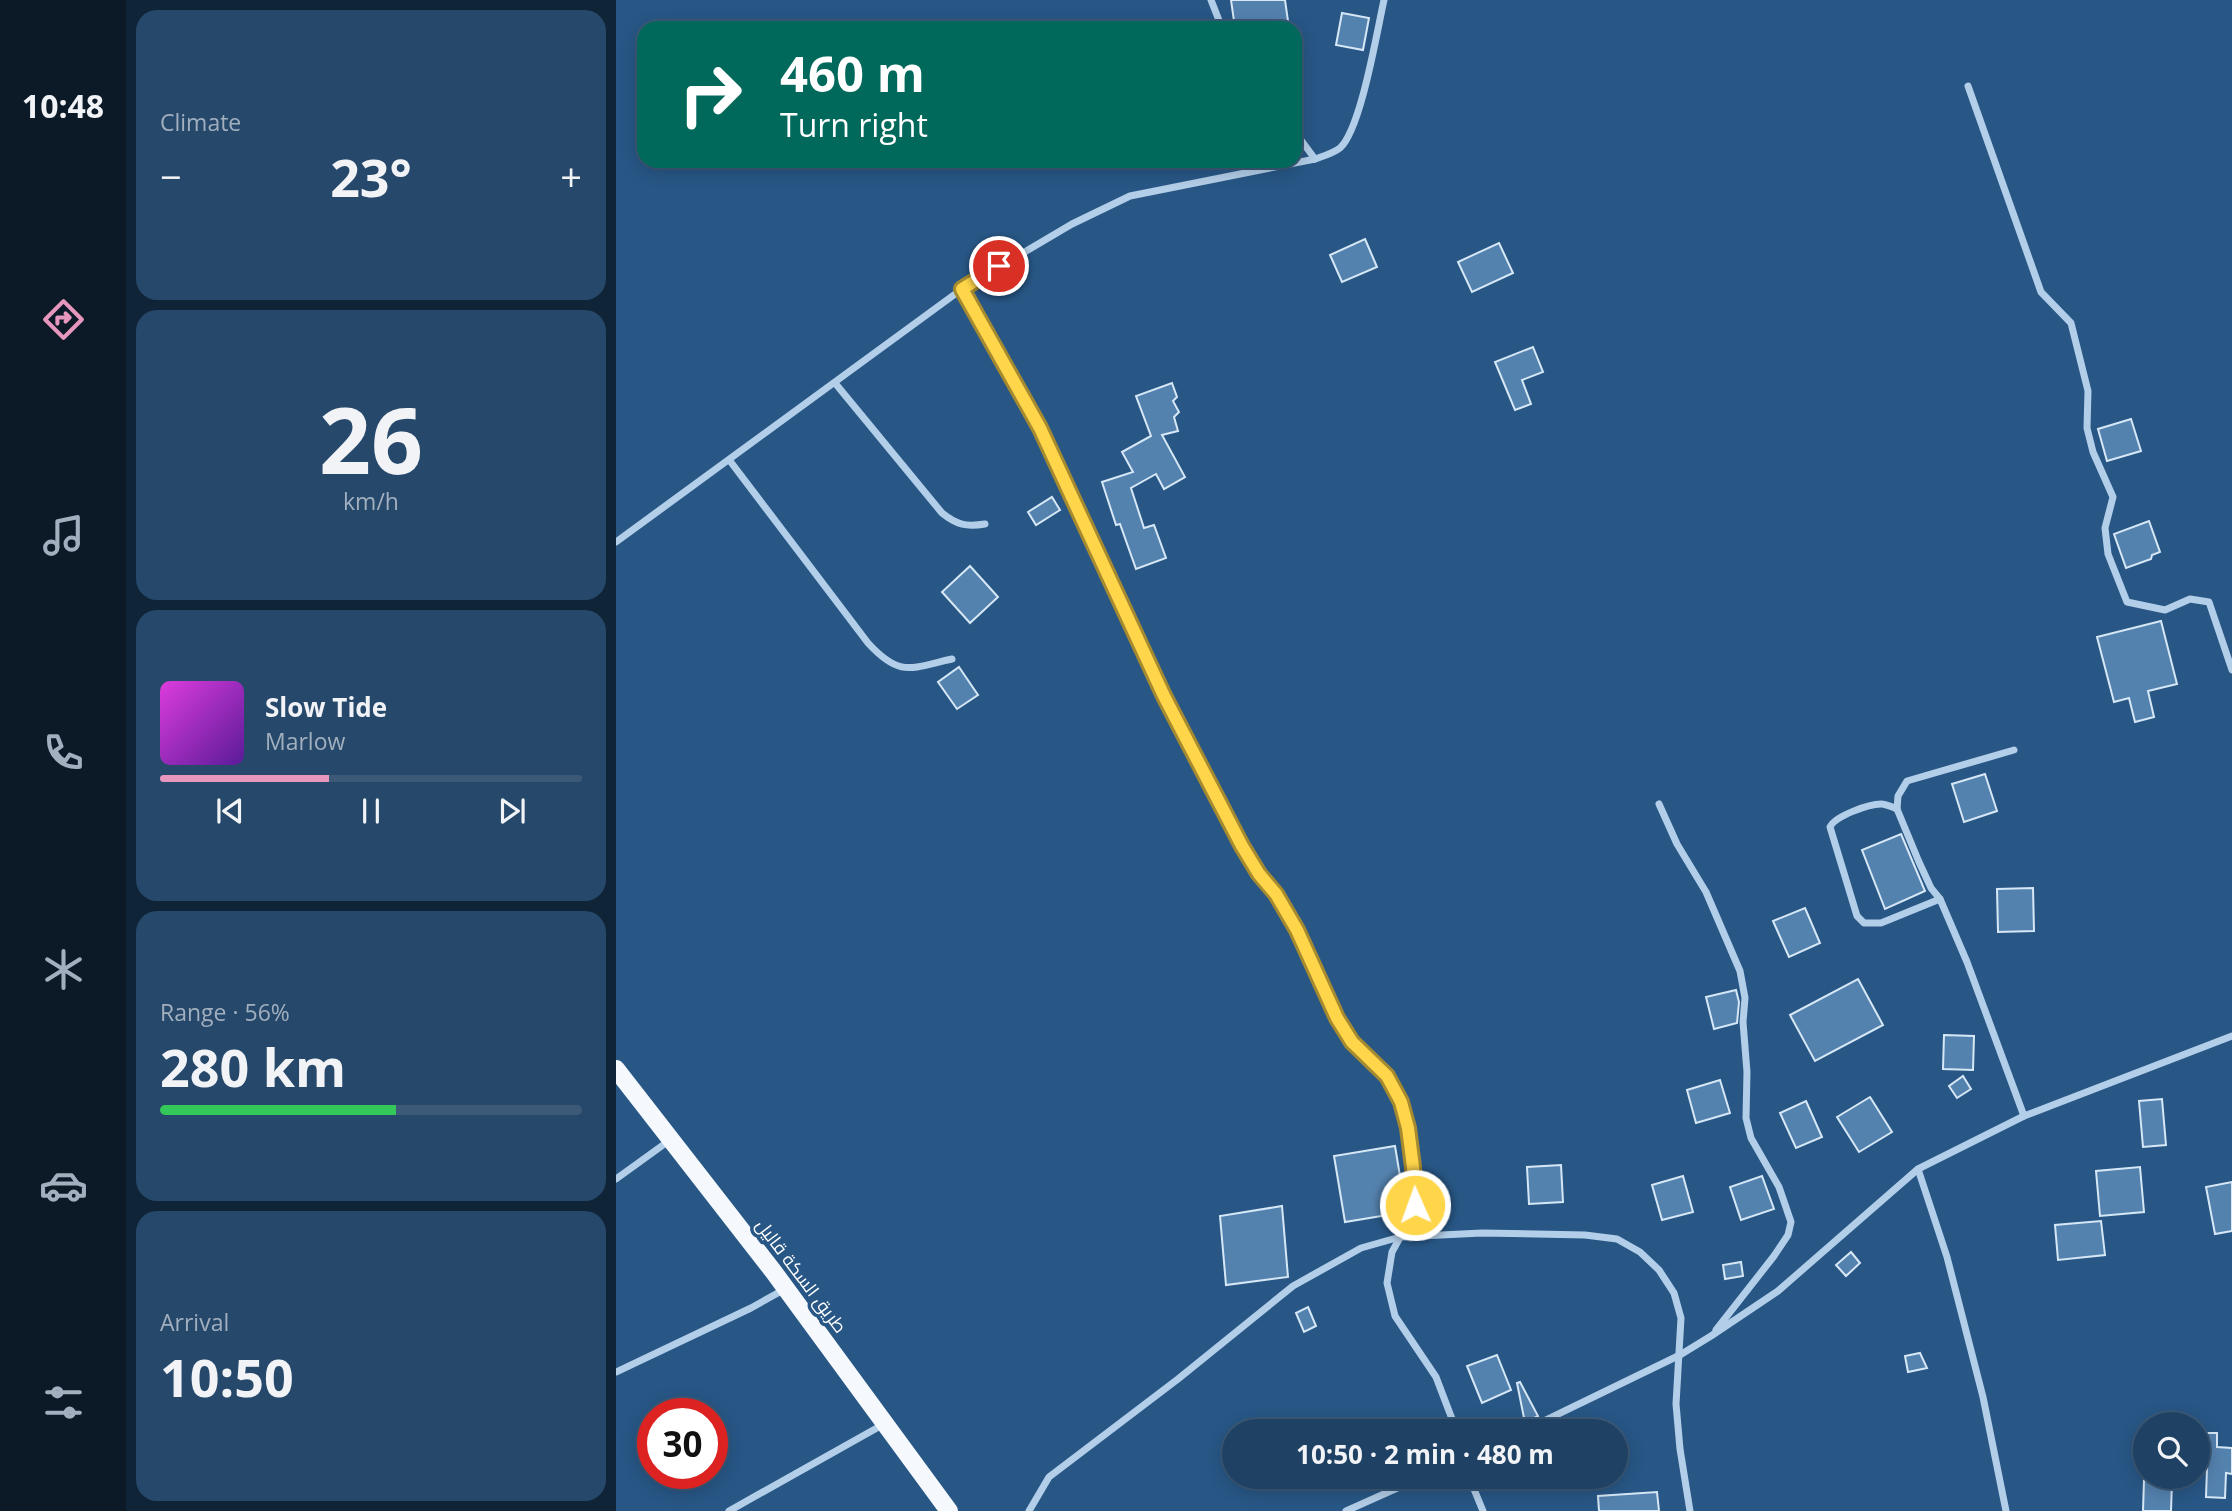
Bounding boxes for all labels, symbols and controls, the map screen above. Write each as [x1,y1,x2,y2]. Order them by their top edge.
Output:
text: 460 m [780,40,925,106]
icon: right [665,49,756,140]
text: 10:48 [22,84,104,127]
text: Turn right [780,103,928,146]
text: Climate [160,106,241,138]
text: 23° [330,141,412,212]
text: − [160,150,182,202]
text: + [560,150,582,202]
pin [969,236,1029,296]
icon: arrive [980,247,1018,285]
icon: directions [39,295,88,344]
text: 26 [319,377,423,501]
text: km/h [343,485,399,517]
icon: music [39,511,88,560]
text: Slow Tide [265,689,387,725]
text: Marlow [265,725,345,757]
icon: phone [39,728,88,777]
icon: previous [211,792,249,830]
icon: pause [352,792,390,830]
icon: next [493,792,531,830]
icon: climate [39,945,88,994]
text: Range · 56% [160,996,290,1028]
text: 280 km [160,1031,346,1102]
icon: car [39,1161,88,1210]
position arrow [1378,1168,1452,1242]
street label: طريق السكة قاليل [750,1213,853,1338]
text: Arrival [160,1306,229,1338]
text: 10:50 [160,1341,294,1412]
icon: filters [39,1378,88,1427]
speed limit sign: 30 [637,1398,728,1489]
map controls [2133,1412,2210,1489]
button: search [2133,1412,2210,1489]
text: 10:50 · 2 min · 480 m [1296,1436,1554,1472]

